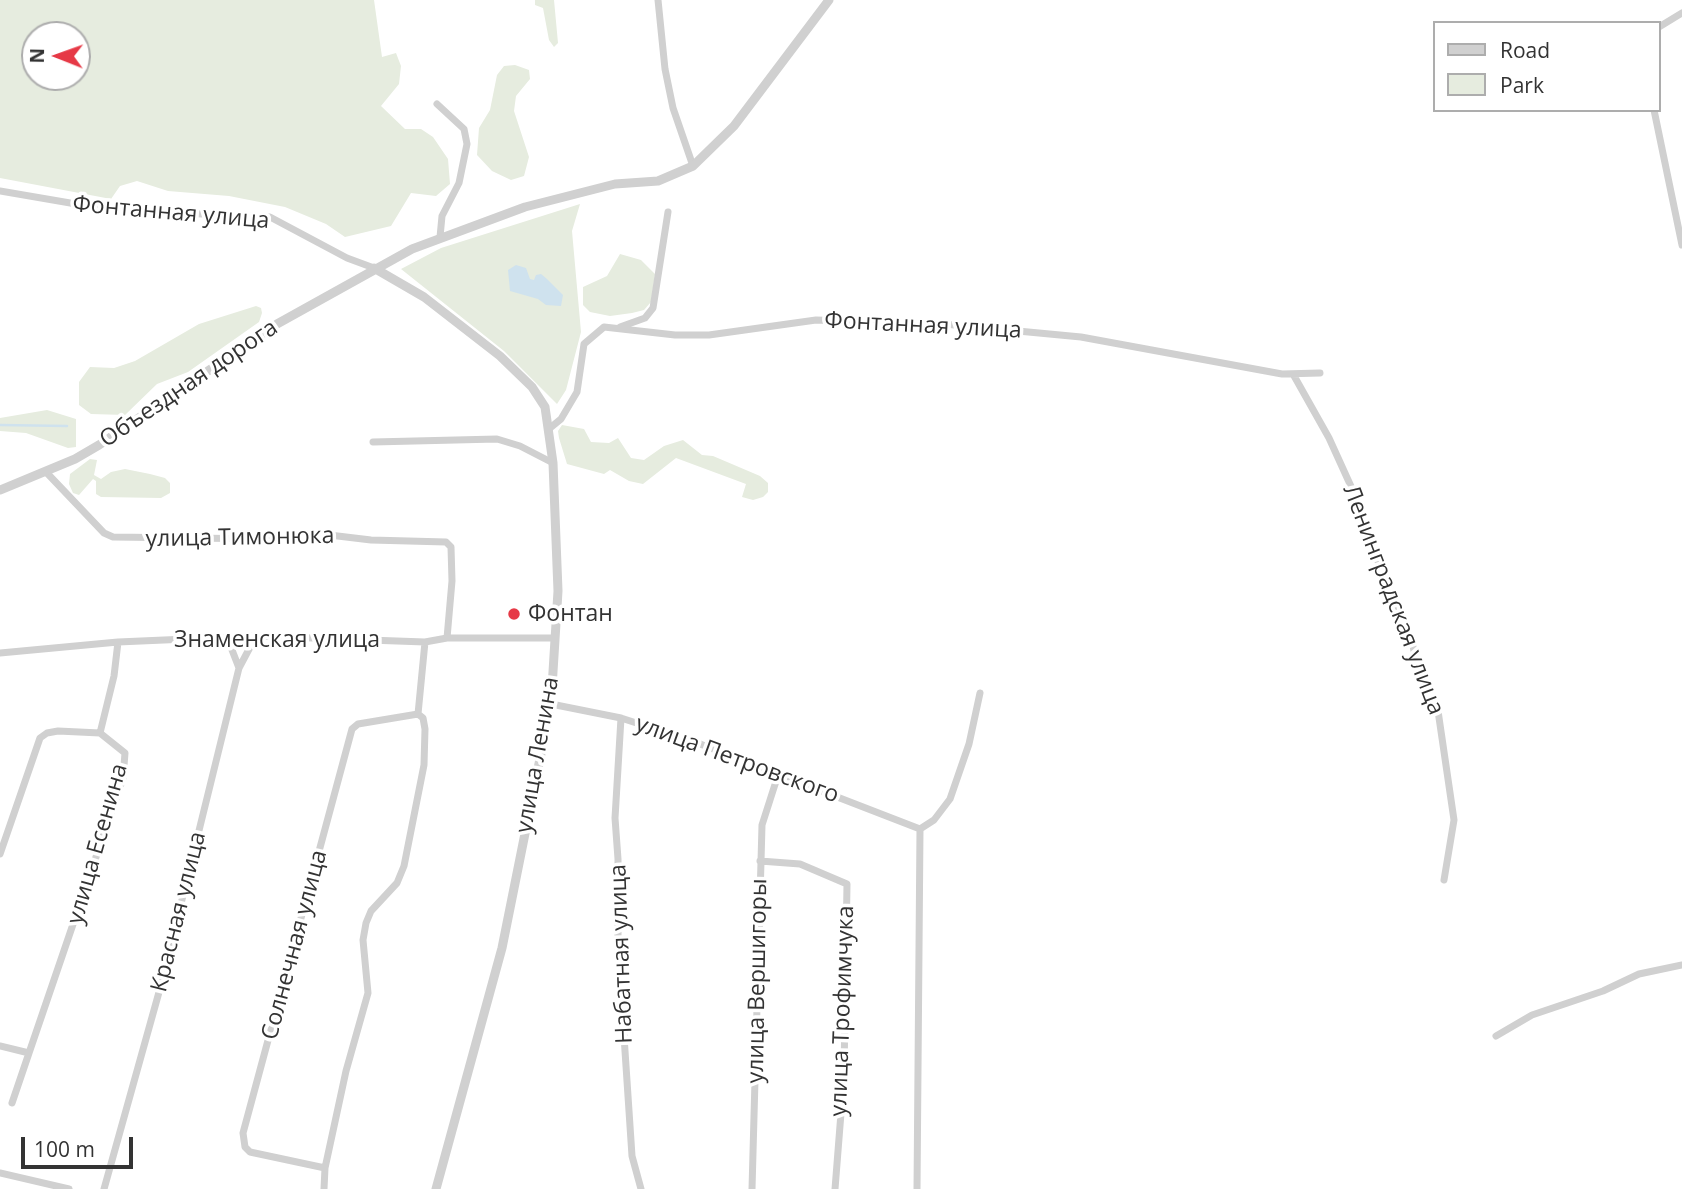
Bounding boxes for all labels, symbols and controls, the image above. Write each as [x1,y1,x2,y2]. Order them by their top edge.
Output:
north arrow [21,21,91,91]
legend [1434,21,1661,112]
text: Road [1500,36,1550,64]
text: N [24,48,50,64]
text: Park [1500,71,1544,99]
street label: Фонтанная улица [71,191,271,235]
street label: Фонтанная улица [824,307,1022,345]
street label: Объездная дорога [95,314,283,454]
street label: Ленинградская улица [1336,481,1450,719]
street label: улица Тимонюка [145,523,335,553]
place label: Фонтан [528,600,613,628]
marker: Фонтан [506,606,522,622]
street label: Знаменская улица [174,626,380,654]
street label: улица Ленина [511,675,565,835]
street label: улица Петровского [631,710,843,810]
street label: улица Есенина [62,761,134,927]
street label: Красная улица [146,829,212,995]
street label: Солнечная улица [256,847,334,1043]
street label: Набатная улица [605,864,639,1044]
street label: улица Вершигоры [742,878,774,1084]
street label: улица Трофимчука [826,905,860,1117]
scale bar [24,1122,136,1166]
text: 100 m [34,1135,95,1163]

